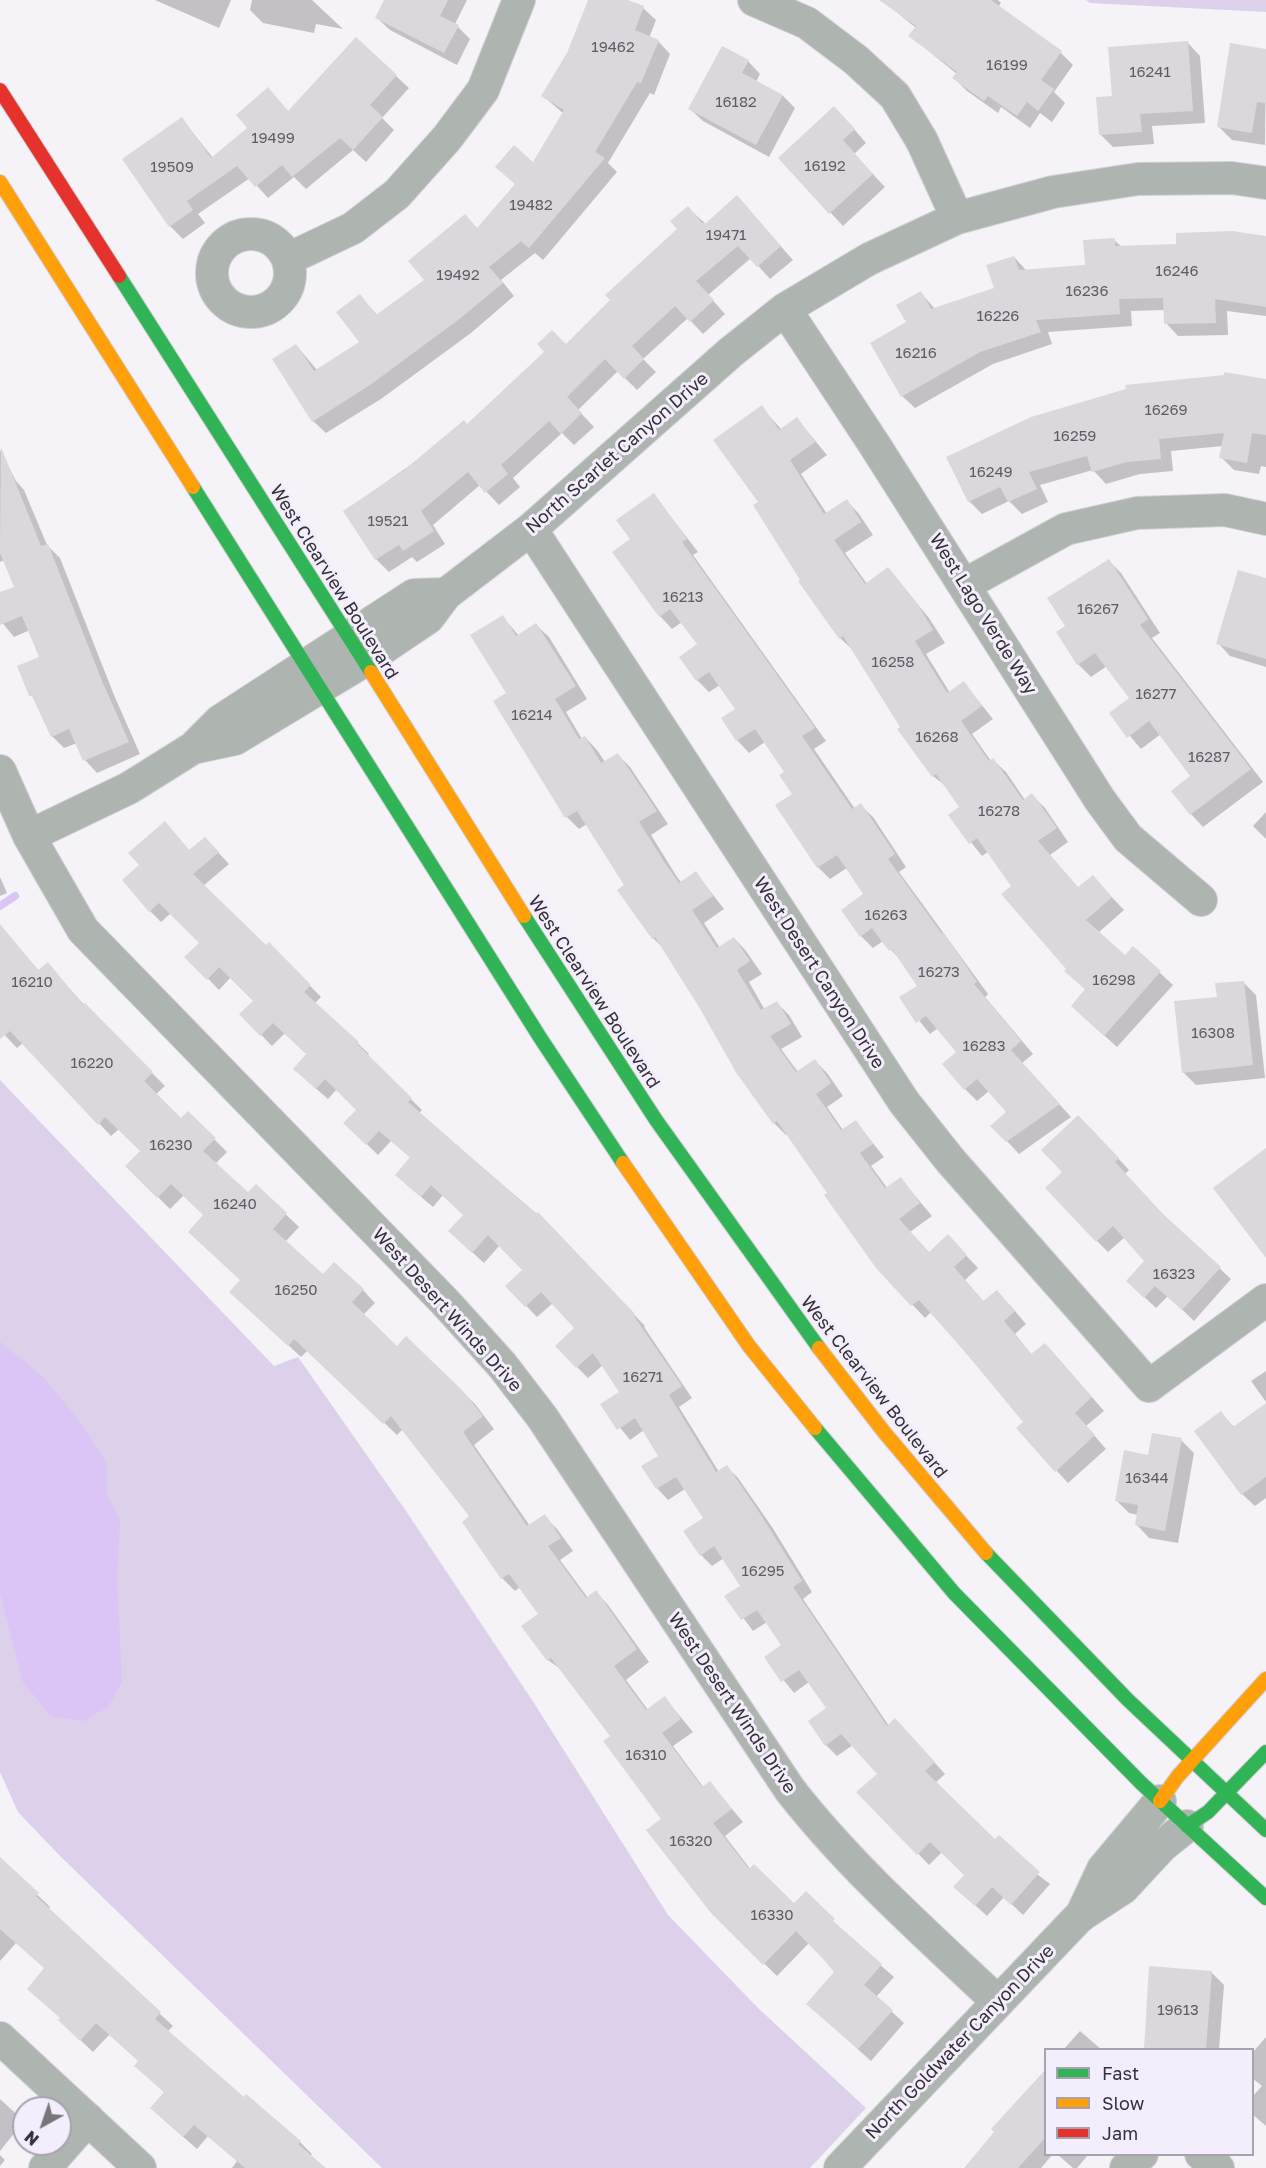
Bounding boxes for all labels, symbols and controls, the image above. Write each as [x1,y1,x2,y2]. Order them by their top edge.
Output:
house number: 19462 [591,38,635,56]
house number: 16199 [986,56,1028,74]
house number: 16241 [1129,63,1171,81]
house number: 16182 [715,93,757,111]
house number: 19499 [251,129,295,147]
house number: 16192 [804,157,846,175]
house number: 19509 [150,158,194,176]
house number: 19482 [509,196,553,214]
house number: 19471 [706,226,746,244]
house number: 16246 [1155,262,1199,280]
house number: 19492 [436,266,480,284]
house number: 16236 [1066,282,1108,300]
house number: 16226 [977,307,1019,325]
house number: 16216 [895,344,937,362]
street label: North Scarlet Canyon Drive [521,368,713,538]
house number: 16269 [1144,401,1188,419]
house number: 16259 [1054,427,1096,445]
house number: 16249 [969,463,1013,481]
street label: West Clearview Boulevard [265,481,403,683]
house number: 19521 [367,512,409,530]
street label: West Lago Verde Way [925,529,1041,699]
house number: 16213 [662,588,704,606]
house number: 16267 [1077,600,1119,618]
house number: 16258 [872,653,914,671]
house number: 16277 [1136,685,1176,703]
house number: 16214 [511,706,553,724]
house number: 16268 [915,728,959,746]
house number: 16287 [1188,748,1230,766]
house number: 16278 [978,802,1020,820]
street label: West Desert Canyon Drive [749,873,889,1073]
street label: West Clearview Boulevard [524,892,664,1092]
house number: 16263 [865,906,907,924]
house number: 16273 [918,963,960,981]
house number: 16298 [1092,971,1136,989]
house number: 16210 [11,973,53,991]
house number: 16308 [1191,1024,1235,1042]
house number: 16283 [963,1037,1005,1055]
house number: 16220 [70,1054,114,1072]
house number: 16230 [149,1136,193,1154]
house number: 16240 [213,1195,257,1213]
street label: West Desert Winds Drive [368,1224,526,1396]
house number: 16323 [1153,1265,1195,1283]
house number: 16250 [274,1281,318,1299]
street label: West Clearview Boulevard [796,1292,952,1482]
house number: 16271 [623,1368,663,1386]
house number: 16344 [1125,1469,1169,1487]
house number: 16295 [742,1562,784,1580]
street label: West Desert Winds Drive [663,1609,801,1797]
house number: 16310 [625,1746,667,1764]
house number: 16320 [669,1832,713,1850]
house number: 16330 [750,1906,794,1924]
street label: North Goldwater Canyon Drive [861,1940,1059,2144]
house number: 19613 [1157,2001,1199,2019]
legend [1044,2048,1254,2156]
text: Fast [1102,2062,1139,2084]
text: Slow [1102,2092,1144,2114]
north arrow [12,2096,72,2156]
text: Jam [1102,2122,1138,2144]
text: N [21,2127,43,2150]

